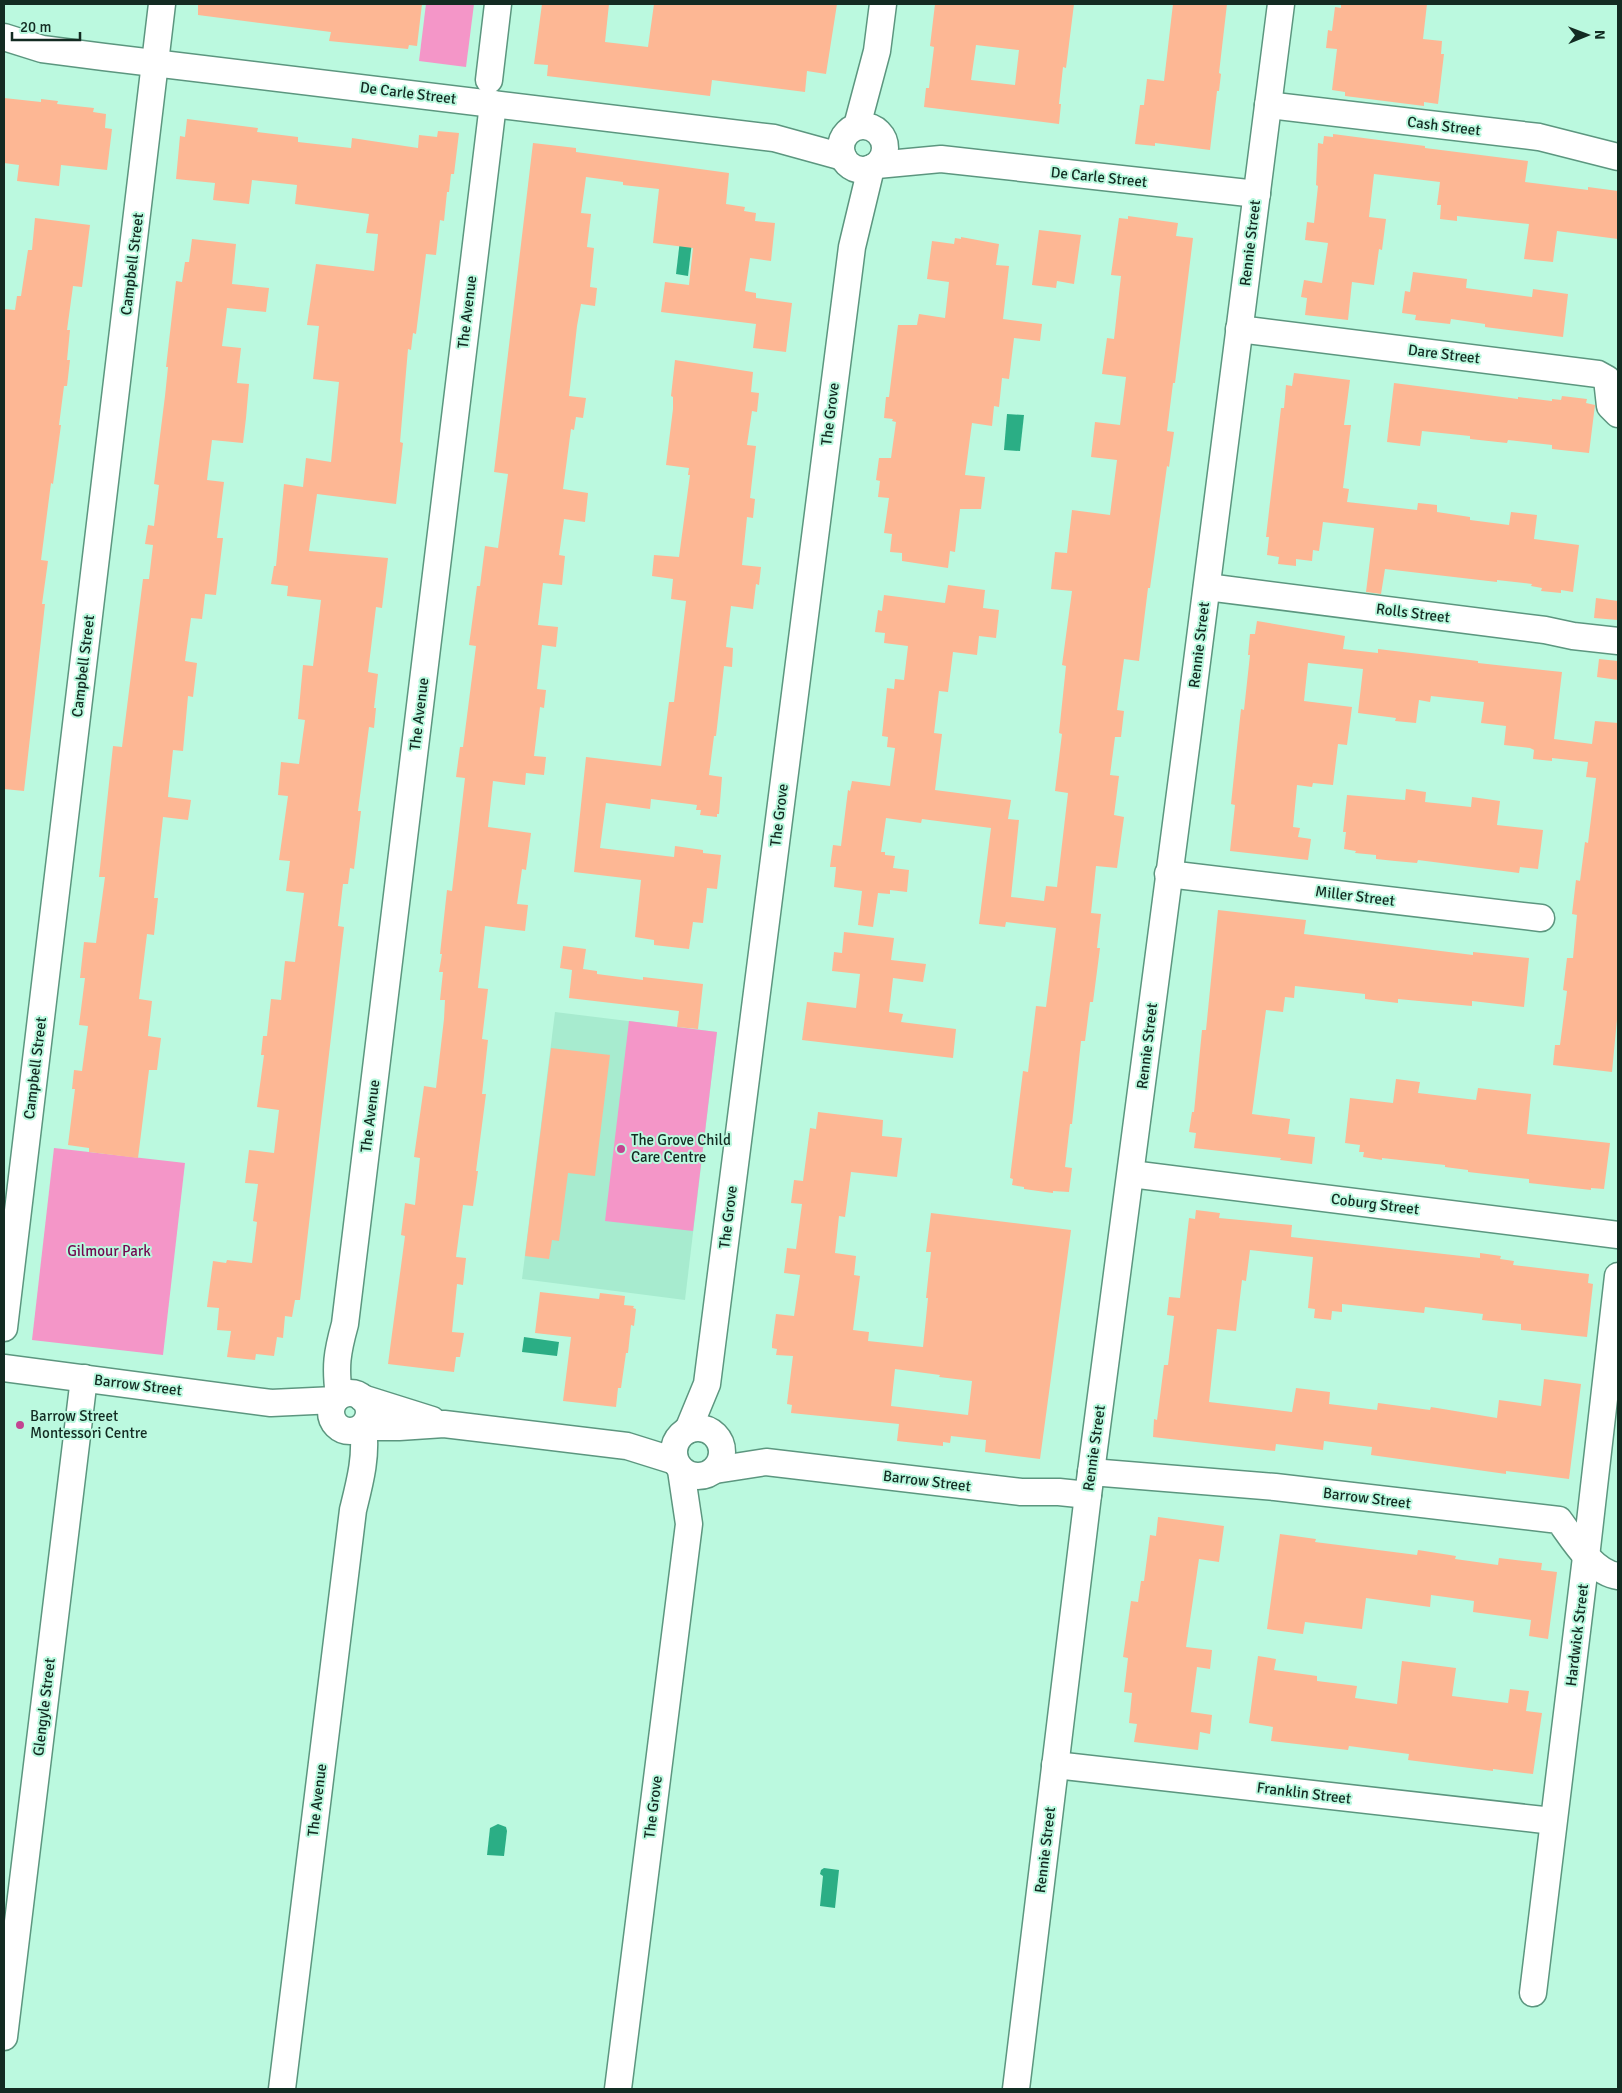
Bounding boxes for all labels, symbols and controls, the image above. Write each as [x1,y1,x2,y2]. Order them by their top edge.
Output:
scale bar [12,10,80,42]
north arrow [1562,10,1612,60]
text: 20 m [20,18,51,36]
text: N [1591,30,1608,40]
street label: De Carle Street [359,78,457,108]
street label: Cash Street [1406,113,1482,139]
street label: De Carle Street [1050,163,1148,191]
street label: Rennie Street [1236,199,1264,287]
street label: Campbell Street [117,212,147,316]
street label: The Avenue [454,275,480,349]
street label: Dare Street [1407,341,1481,367]
street label: The Grove [817,382,843,446]
street label: Rolls Street [1375,600,1451,626]
street label: Rennie Street [1185,601,1213,689]
street label: Campbell Street [68,614,98,718]
street label: The Avenue [406,677,432,751]
street label: The Grove [766,783,792,847]
street label: Miller Street [1314,882,1396,910]
street label: Rennie Street [1133,1002,1161,1090]
street label: Campbell Street [20,1016,50,1120]
street label: The Avenue [357,1079,383,1153]
place label: The Grove Child Care Centre [631,1131,731,1166]
marker: The Grove Child Care Centre [615,1143,627,1155]
street label: The Grove [715,1185,741,1249]
street label: Coburg Street [1330,1190,1420,1218]
park label: Gilmour Park [67,1242,151,1260]
street label: Barrow Street [93,1371,183,1399]
street label: Rennie Street [1079,1404,1109,1492]
place label: Barrow Street Montessori Centre [30,1407,147,1442]
marker: Barrow Street Montessori Centre [14,1419,26,1431]
street label: Barrow Street [882,1467,972,1495]
street label: Barrow Street [1322,1484,1412,1512]
street label: Hardwick Street [1562,1583,1592,1687]
street label: Glengyle Street [29,1657,59,1757]
street label: The Avenue [304,1763,330,1837]
street label: The Grove [640,1775,666,1839]
street label: Franklin Street [1256,1778,1352,1808]
street label: Rennie Street [1031,1806,1059,1894]

